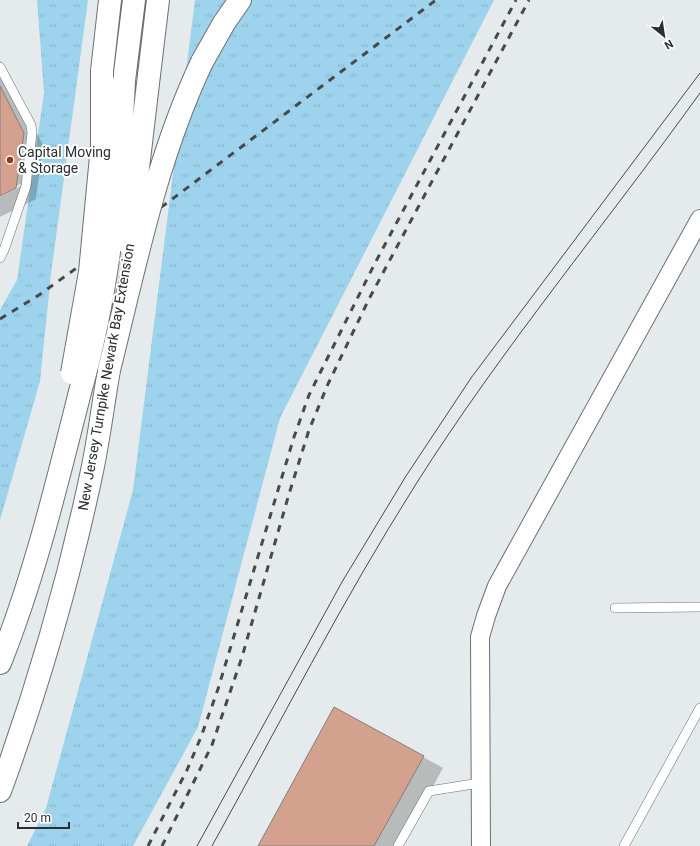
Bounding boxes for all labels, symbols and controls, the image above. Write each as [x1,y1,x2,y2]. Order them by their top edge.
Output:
north arrow [644,16,684,56]
text: N [662,37,675,52]
place label: Capital Moving & Storage [18,144,111,176]
marker: Capital Moving & Storage [5,155,15,165]
street label: New Jersey Turnpike Newark Bay Extension [75,242,137,512]
scale bar [18,804,69,830]
text: 20 m [24,811,51,825]

